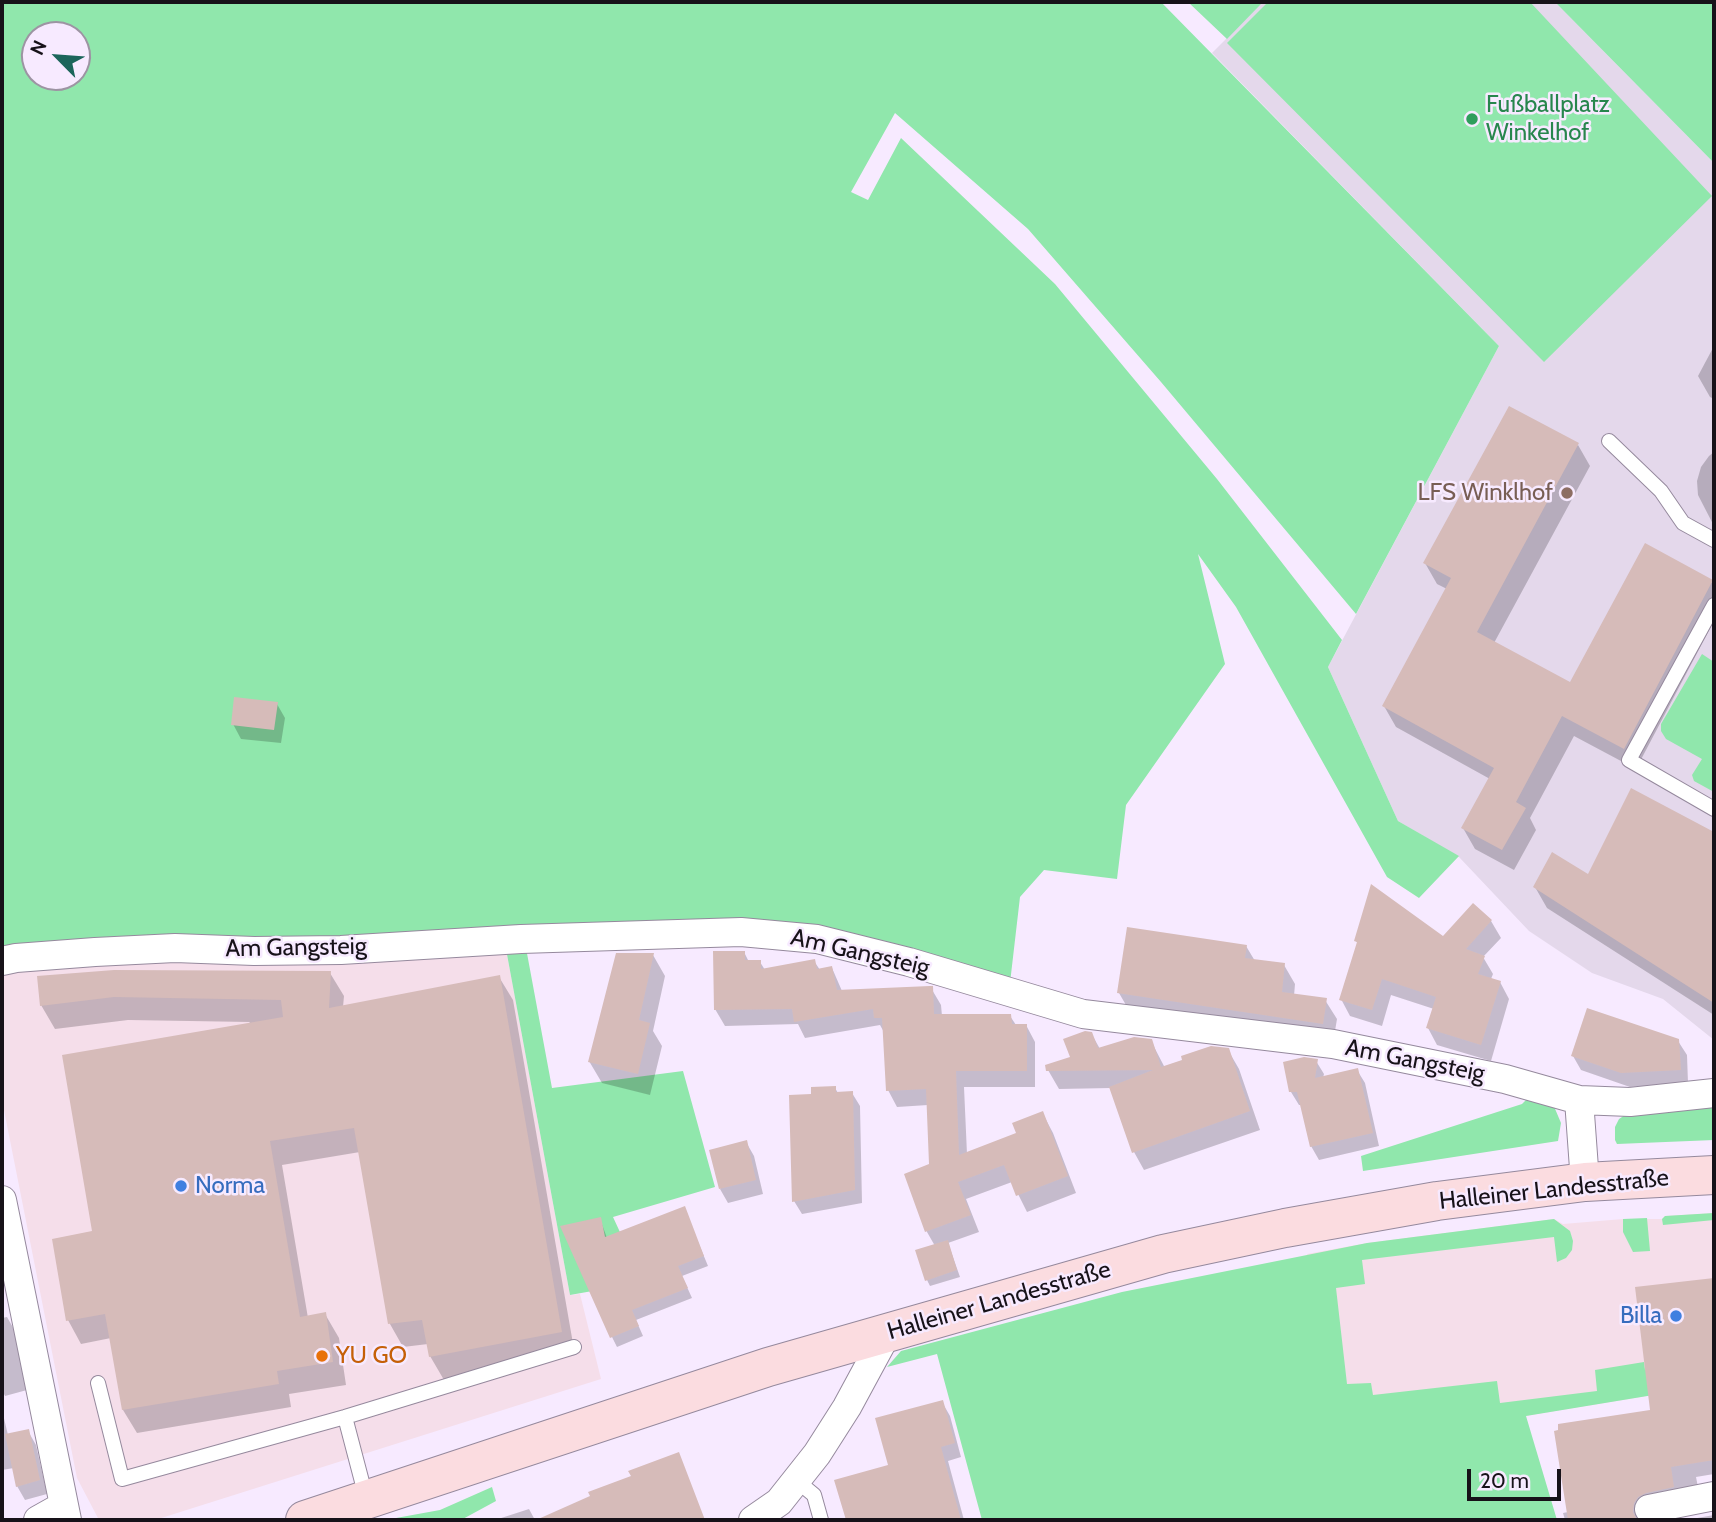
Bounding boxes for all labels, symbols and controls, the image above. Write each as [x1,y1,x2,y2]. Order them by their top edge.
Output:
north arrow [21,21,91,91]
text: N [25,37,52,59]
place label: Fußballplatz Winkelhof [1486,91,1610,147]
marker: Fußballplatz Winkelhof [1464,111,1480,127]
place label: LFS Winklhof [1417,479,1553,507]
marker: LFS Winklhof [1559,485,1575,501]
street label: Am Gangsteig [788,923,932,983]
street label: Am Gangsteig [225,932,367,964]
street label: Am Gangsteig [1343,1033,1487,1089]
street label: Halleiner Landesstraße [1438,1164,1670,1216]
place label: Norma [195,1172,265,1200]
marker: Norma [173,1178,189,1194]
street label: Halleiner Landesstraße [884,1255,1114,1347]
place label: Billa [1620,1302,1662,1330]
marker: Billa [1668,1308,1684,1324]
place label: YU GO [336,1342,407,1370]
marker: YU GO [314,1348,330,1364]
scale bar [1471,1456,1566,1500]
text: 20 m [1480,1468,1529,1493]

